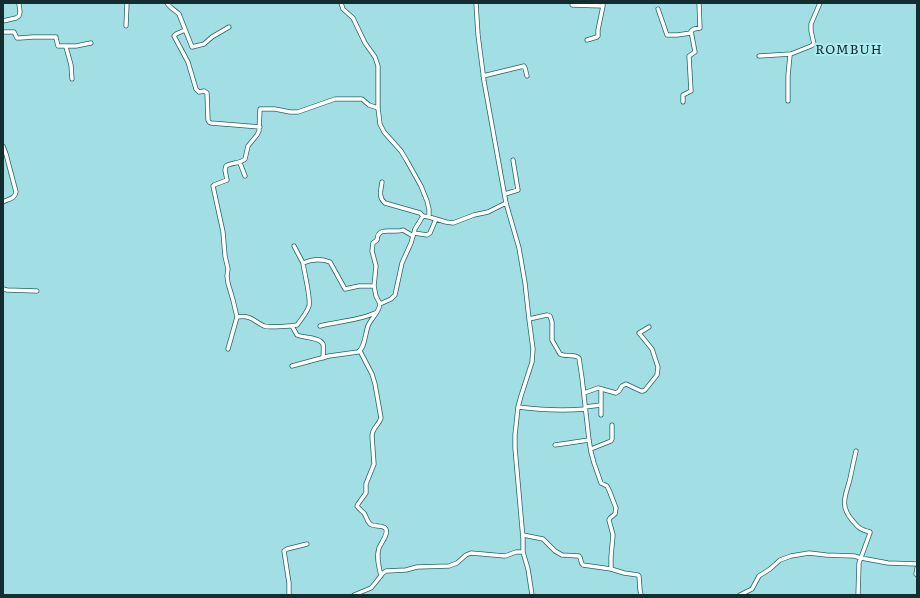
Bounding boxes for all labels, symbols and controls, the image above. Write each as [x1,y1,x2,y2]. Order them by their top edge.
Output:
district label: ROMBUH [815,42,883,58]

